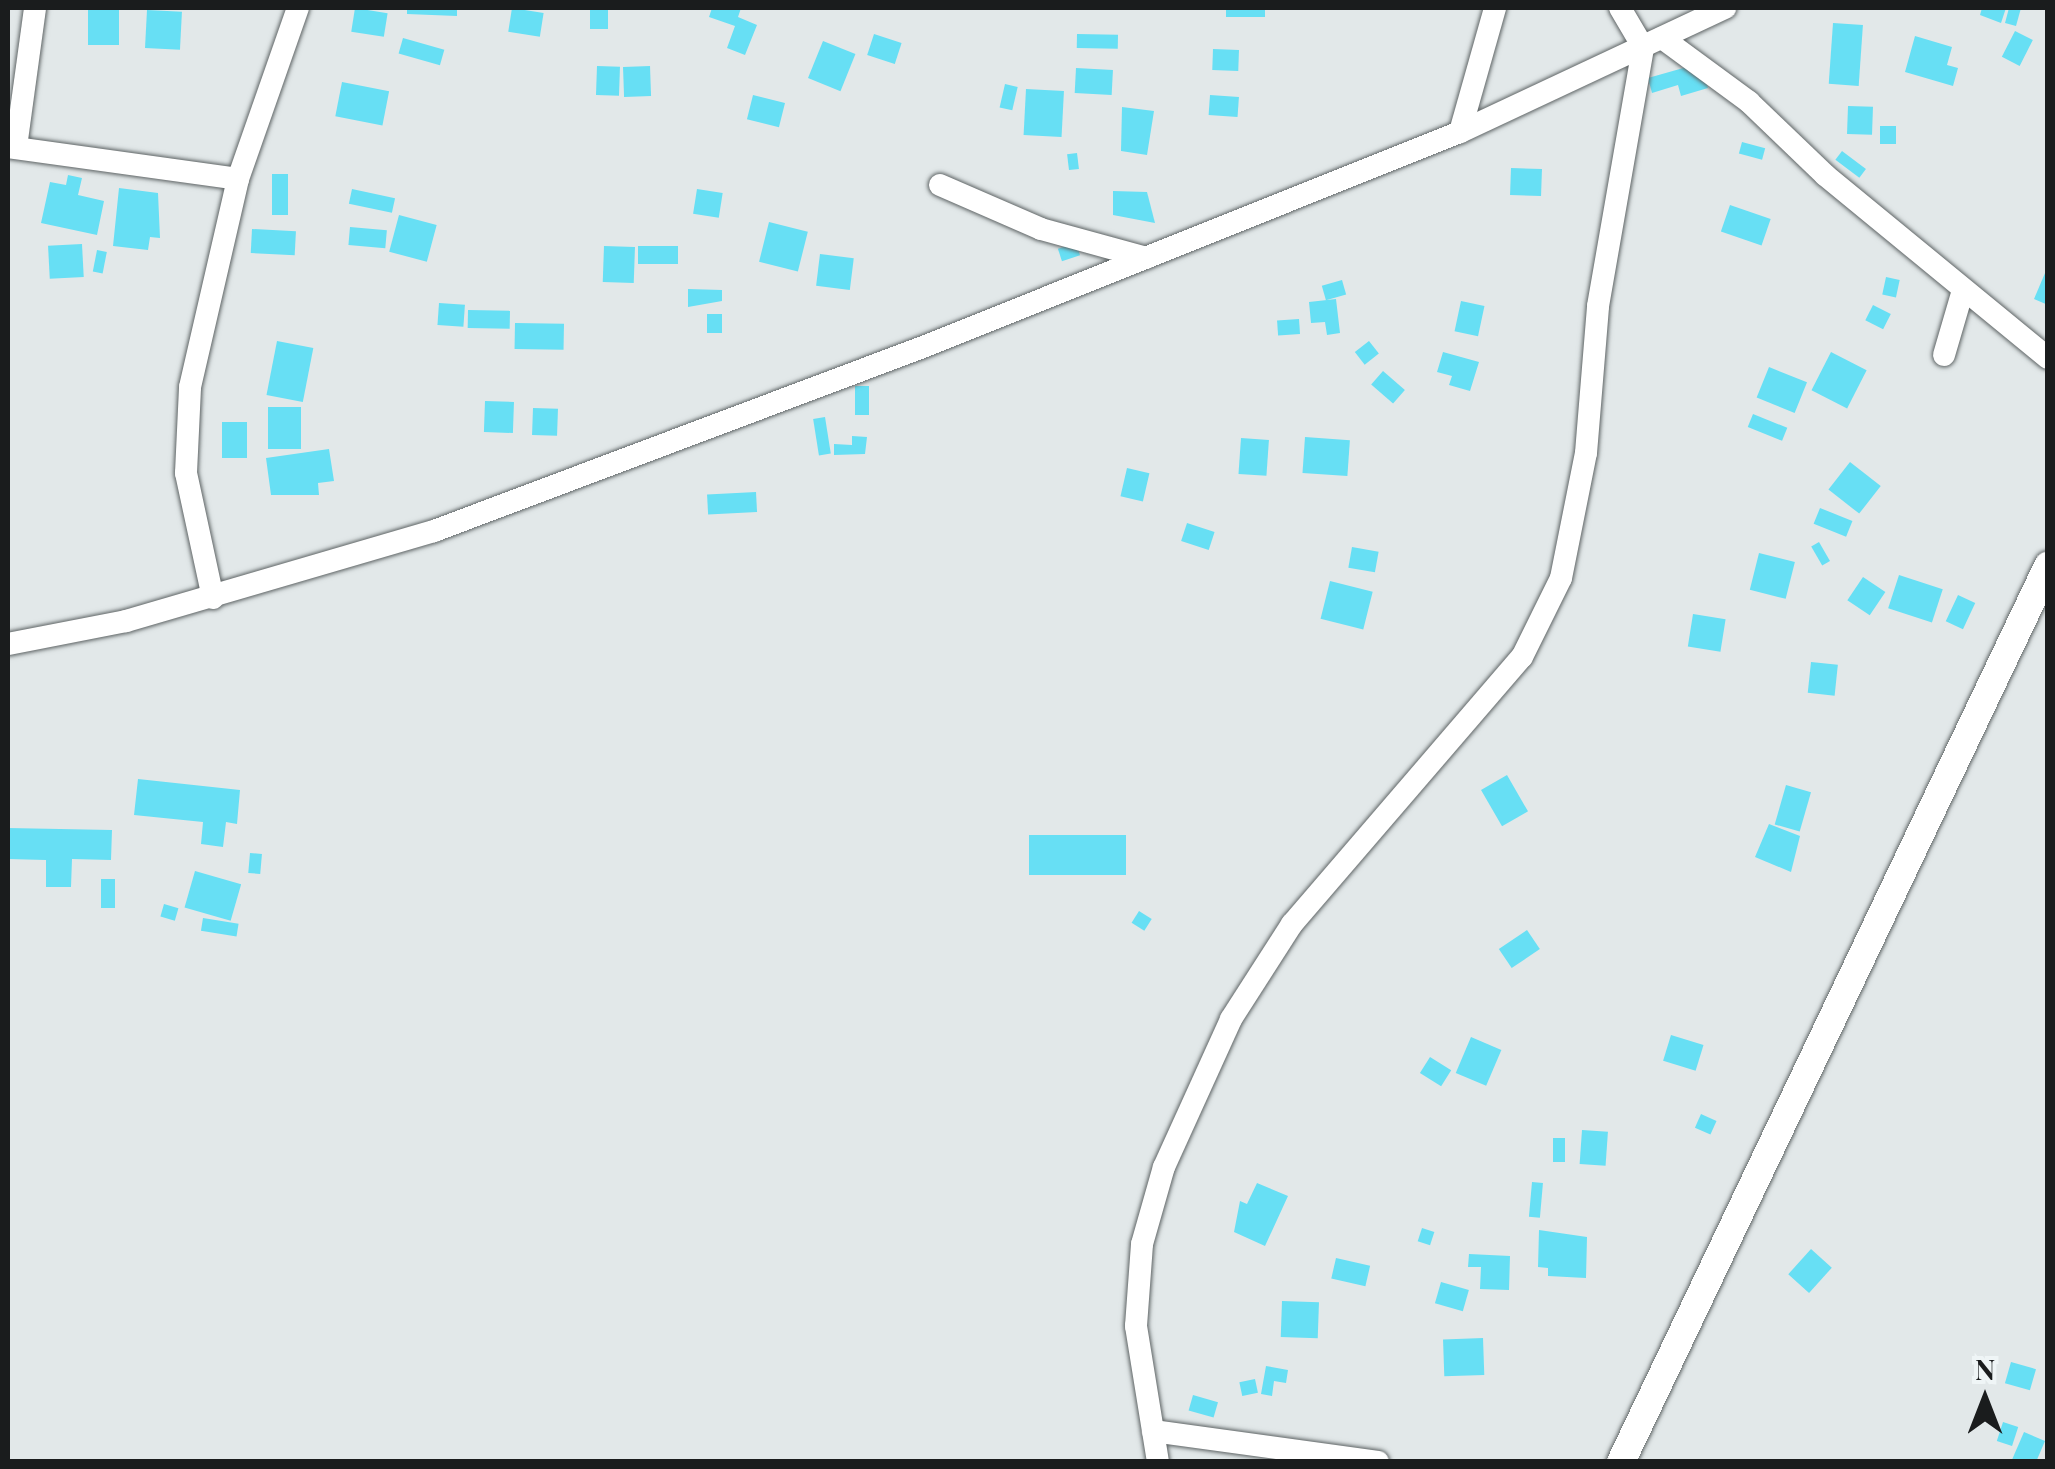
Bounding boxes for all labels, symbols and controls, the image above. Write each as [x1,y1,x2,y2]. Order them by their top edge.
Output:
north arrow [1935,1349,2035,1449]
text: N [1975,1350,1995,1387]

